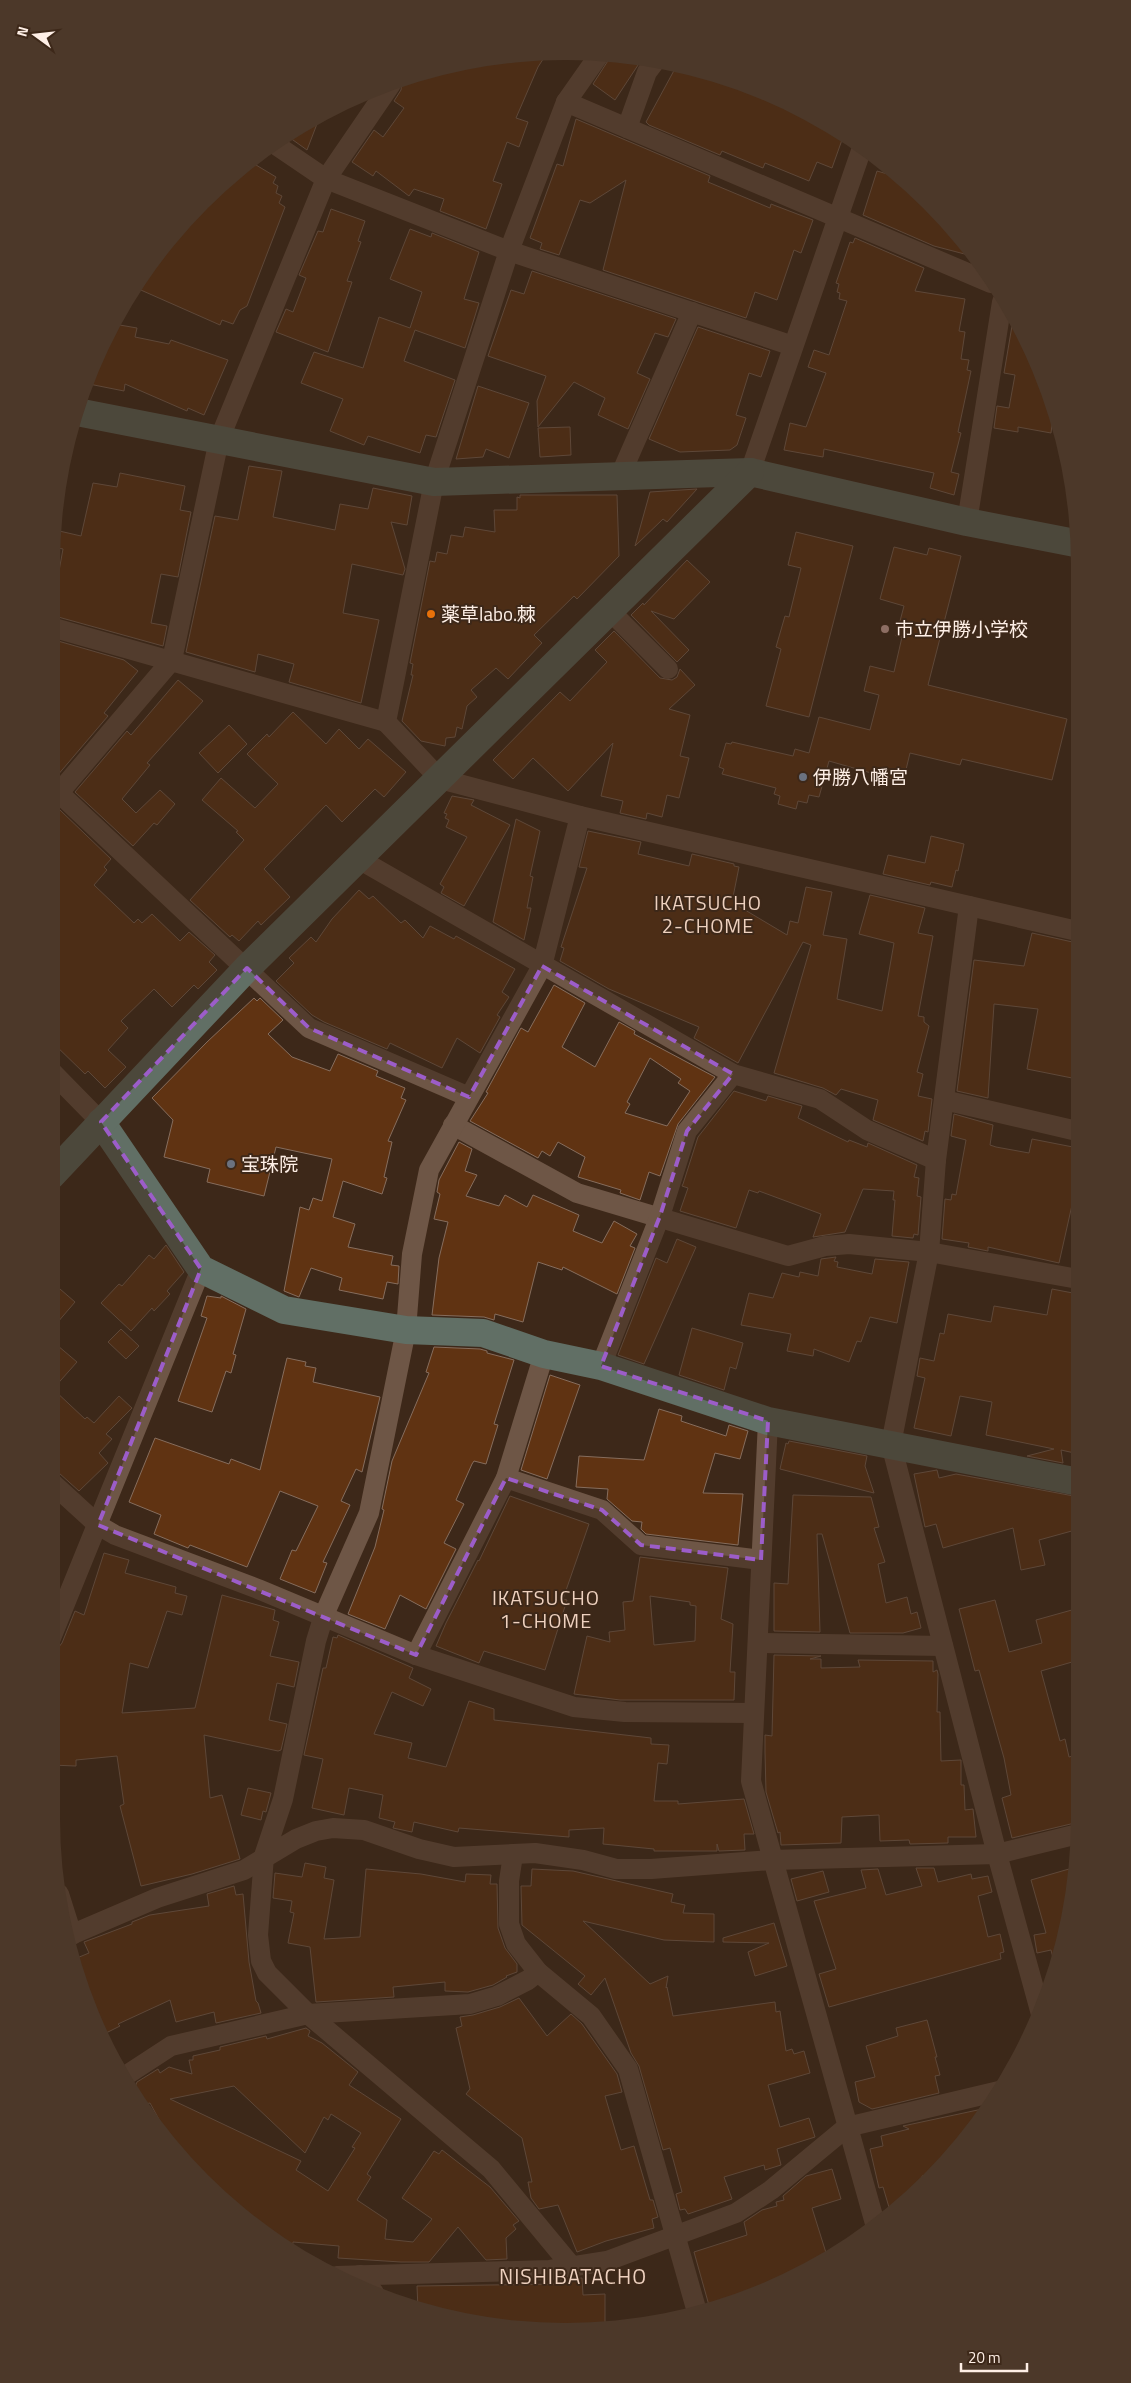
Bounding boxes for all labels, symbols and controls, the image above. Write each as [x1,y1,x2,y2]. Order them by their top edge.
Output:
north arrow [10,10,60,60]
text: N [11,24,33,39]
place label: 薬草labo.棘 [441,599,536,628]
marker: 薬草labo.棘 [425,608,437,620]
place label: 市立伊勝小学校 [895,614,1028,643]
marker: 市立伊勝小学校 [879,623,891,635]
place label: 伊勝八幡宮 [813,762,908,791]
marker: 伊勝八幡宮 [797,771,809,783]
district label: IKATSUCHO 2-CHOME [654,887,762,941]
place label: 宝珠院 [241,1149,298,1178]
marker: 宝珠院 [225,1158,237,1170]
district label: IKATSUCHO 1-CHOME [492,1582,600,1636]
district label: NISHIBATACHO [499,2260,647,2292]
scale bar [961,2340,1027,2372]
text: 20 m [968,2346,1001,2369]

